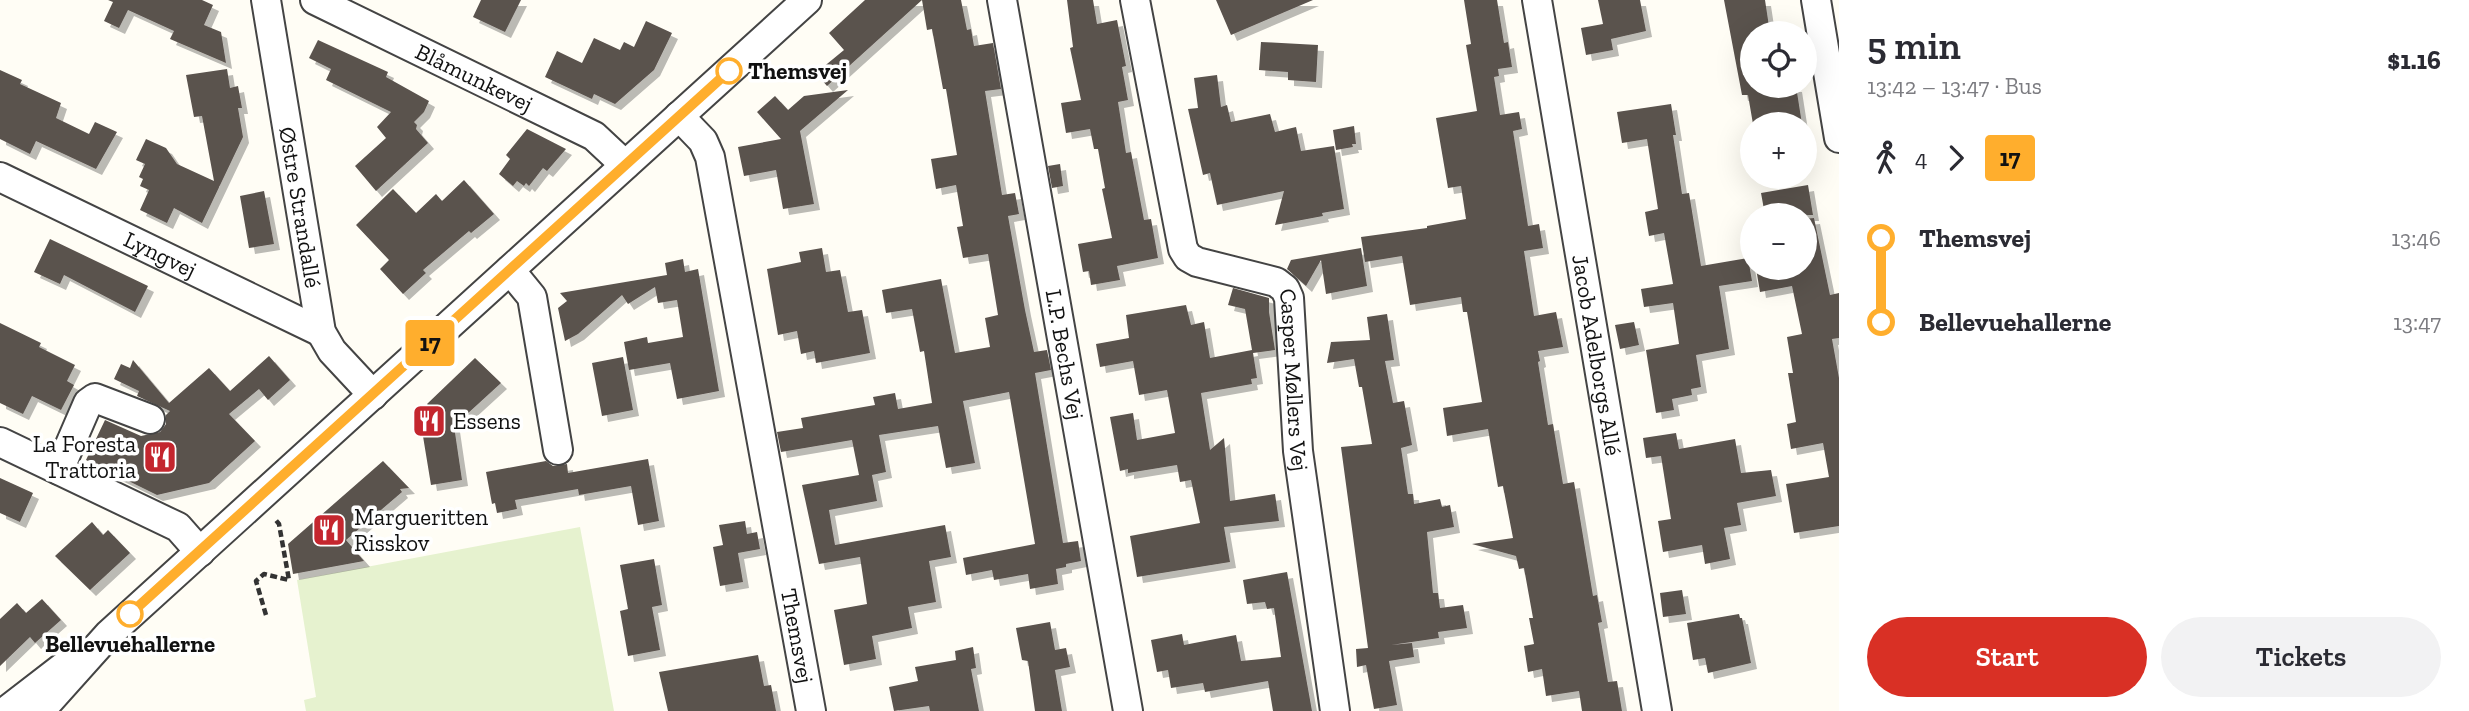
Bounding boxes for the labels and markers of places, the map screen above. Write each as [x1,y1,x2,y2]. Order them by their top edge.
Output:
place label: Themsvej [748,57,847,85]
marker: Themsvej [716,58,742,84]
restaurant icon: Essens [410,402,448,440]
place label: Essens [453,407,521,435]
place label: La Foresta Trattoria [33,430,136,484]
restaurant icon: La Foresta Trattoria [141,438,179,476]
place label: Margueritten Risskov [354,503,488,557]
restaurant icon: Margueritten Risskov [310,511,348,549]
marker: Bellevuehallerne [117,601,143,627]
place label: Bellevuehallerne [45,630,215,658]

